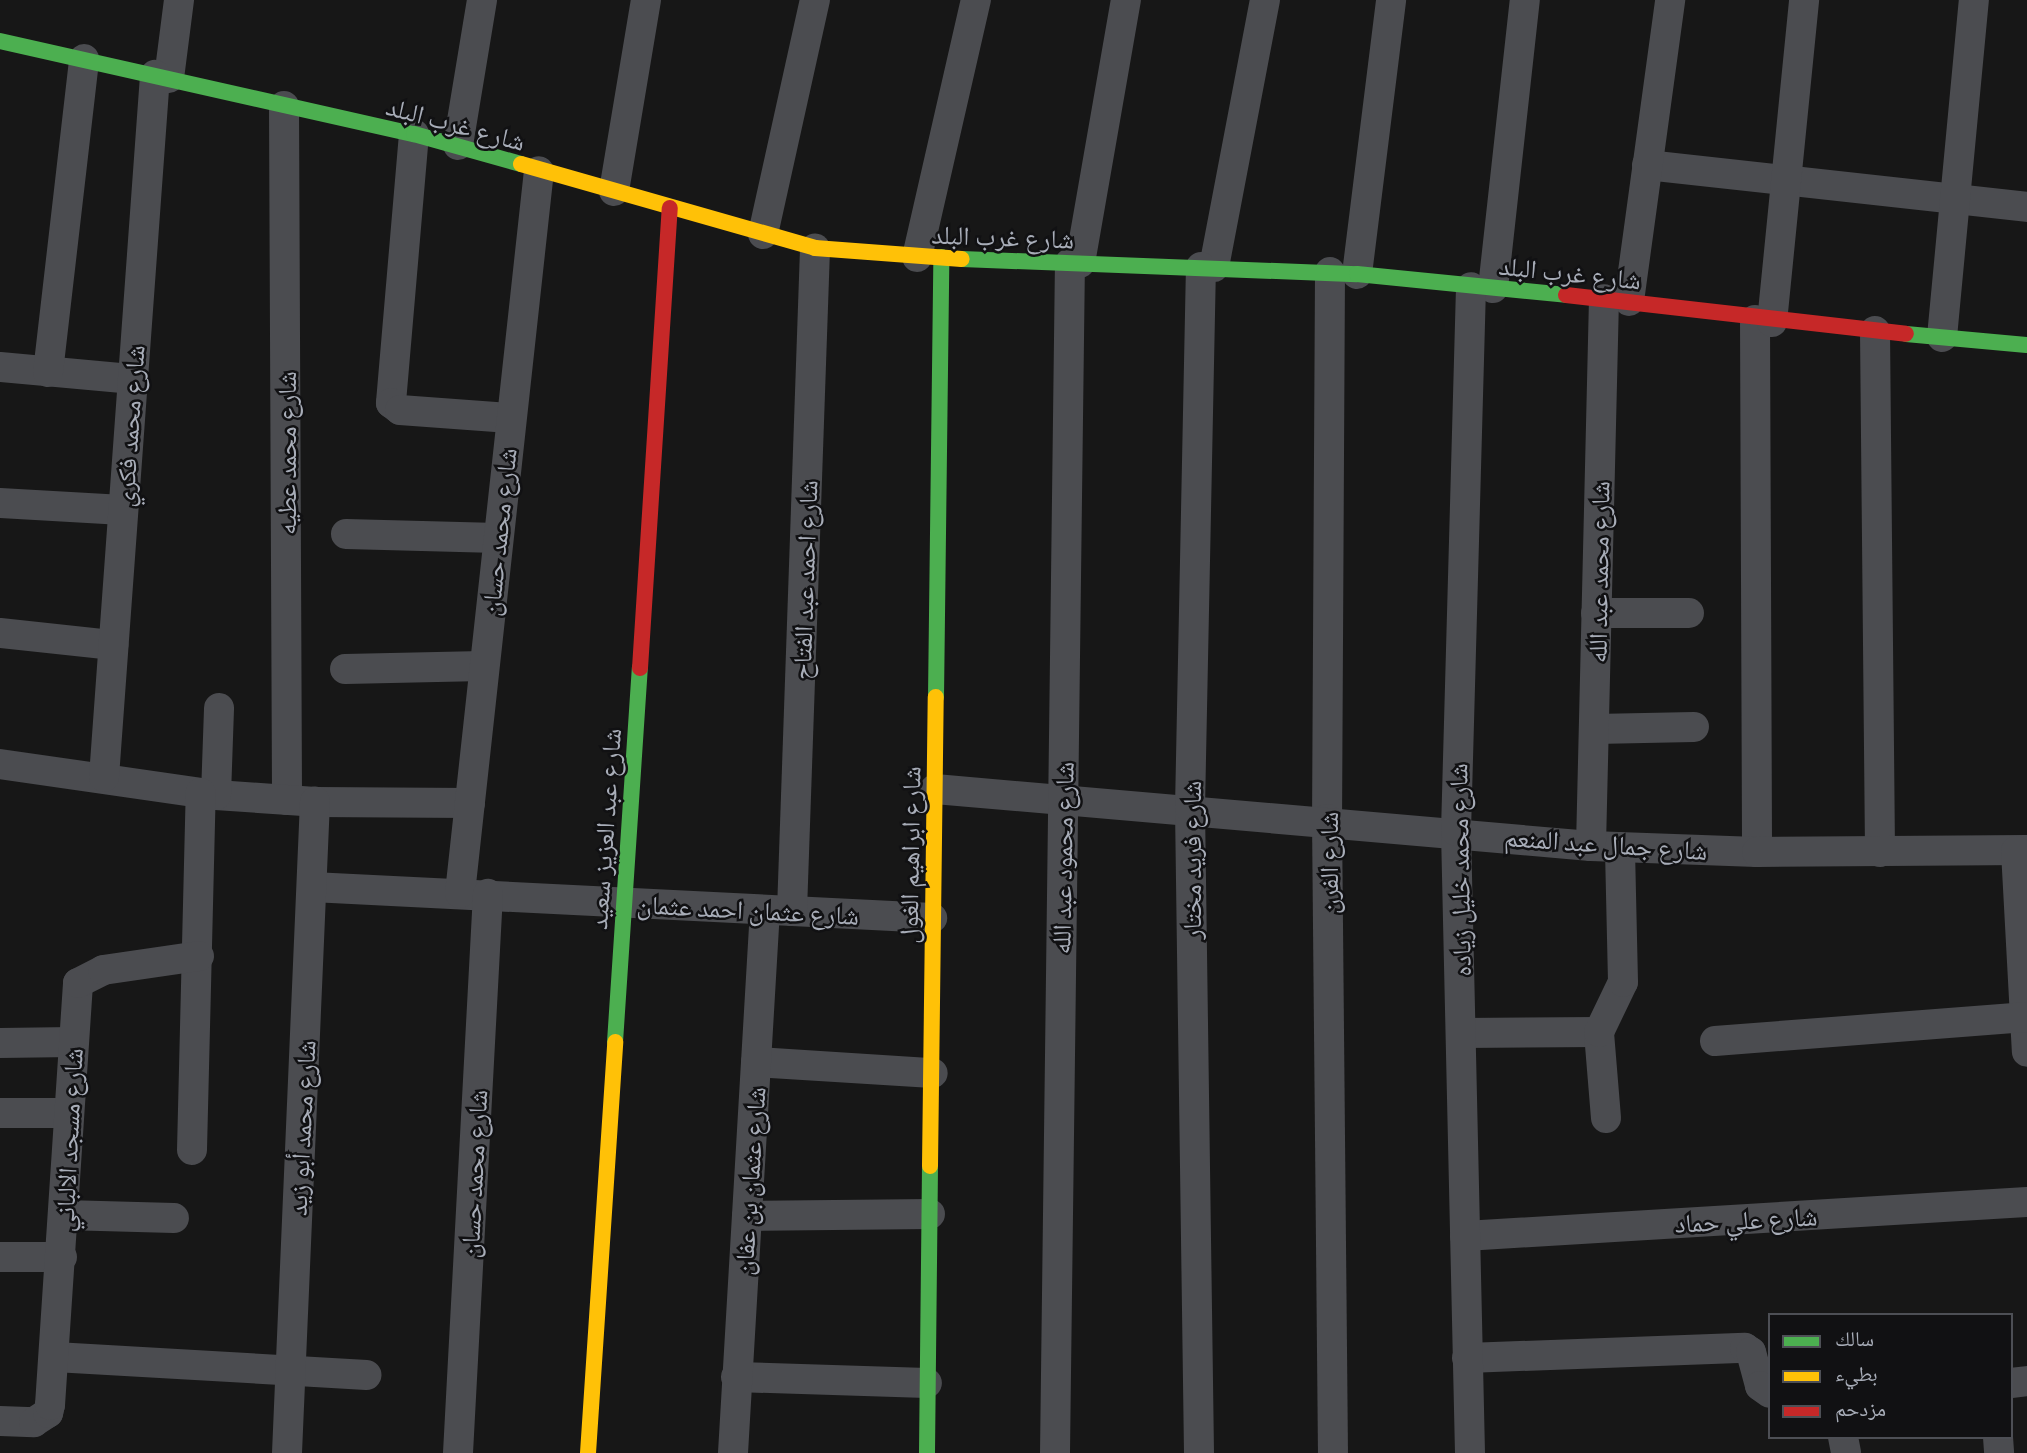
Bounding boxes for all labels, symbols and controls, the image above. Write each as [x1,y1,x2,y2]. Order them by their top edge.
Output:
street label: شارع غرب البلد [383,89,529,157]
street label: شارع غرب البلد [931,218,1075,254]
street label: شارع غرب البلد [1497,249,1643,295]
street label: شارع محمد فكري [108,344,150,508]
street label: شارع محمد عطيه [270,371,302,535]
street label: شارع محمد حسان [474,446,522,618]
street label: شارع احمد عبد الفتاح [785,480,823,680]
street label: شارع محمد عبد الله [1581,481,1615,663]
street label: شارع عبد العزيز سعيد [581,727,627,931]
street label: شارع محمود عبد الله [1045,761,1079,955]
street label: شارع محمد خليل زياده [1442,763,1476,977]
street label: شارع ابراهيم الغول [892,766,926,944]
street label: شارع فريد مختار [1175,781,1207,939]
street label: شارع الفرن [1312,812,1344,914]
street label: شارع جمال عبد المنعم [1503,820,1709,866]
street label: شارع عثمان احمد عثمان [636,888,860,930]
street label: شارع محمد أبو زيد [281,1039,321,1217]
street label: شارع مسجد الالباني [48,1047,88,1233]
street label: شارع عثمان بن عفان [727,1086,771,1276]
street label: شارع محمد حسان [453,1089,493,1259]
street label: شارع علي حماد [1674,1200,1818,1238]
legend [1768,1313,2013,1439]
text: سالك [1835,1325,1874,1350]
text: بطيء [1835,1360,1878,1385]
text: مزدحم [1835,1395,1886,1420]

